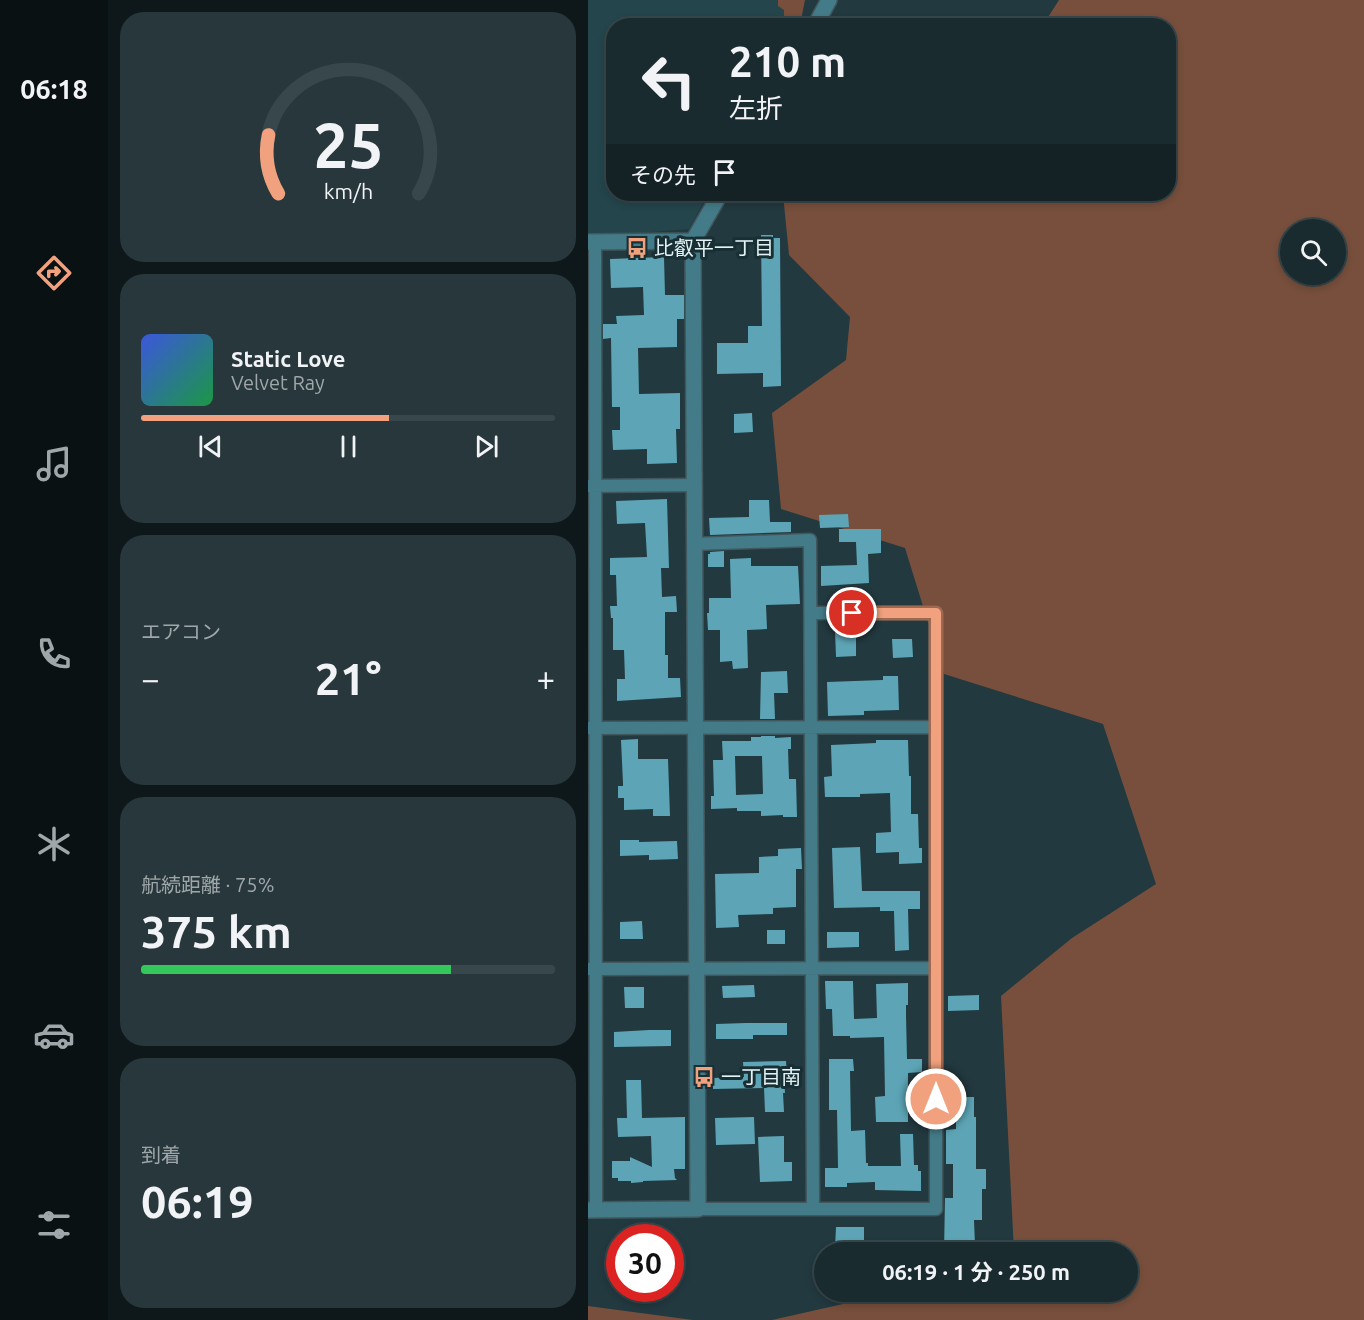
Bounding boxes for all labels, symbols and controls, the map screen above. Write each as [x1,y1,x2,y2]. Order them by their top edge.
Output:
text: 210 m [729,38,846,85]
icon: left [630,42,708,120]
text: 06:18 [20,74,88,104]
text: 左折 [729,93,783,123]
text: 25 [313,110,383,180]
icon: arrive [708,156,741,189]
text: その先 [630,162,696,187]
text: km/h [323,179,373,203]
map controls [1280,219,1346,285]
button: search [1280,219,1346,285]
bus stop icon: 比叡平一丁目 [625,236,649,260]
place label: 比叡平一丁目 [654,236,774,259]
icon: directions [33,252,75,294]
text: Static Love [231,346,346,371]
text: Velvet Ray [231,371,325,394]
icon: previous [194,430,227,463]
icon: pause [332,430,365,463]
icon: next [470,430,503,463]
icon: music [33,443,75,485]
pin [826,587,877,638]
icon: arrive [835,596,868,629]
text: エアコン [141,620,221,643]
icon: phone [33,633,75,675]
text: 21° [315,653,381,704]
text: − [141,660,160,697]
text: + [536,660,555,697]
icon: climate [33,823,75,865]
text: 航続距離 · 75% [141,873,274,896]
text: 375 km [141,906,292,957]
icon: car [33,1014,75,1056]
bus stop icon: 一丁目南 [692,1065,716,1089]
place label: 一丁目南 [721,1065,801,1088]
position arrow [904,1067,968,1131]
text: 到着 [141,1143,181,1166]
text: 06:19 [141,1176,254,1227]
icon: filters [33,1204,75,1246]
speed limit sign: 30 [606,1224,684,1302]
text: 06:19 · 1 分 · 250 m [882,1259,1070,1284]

